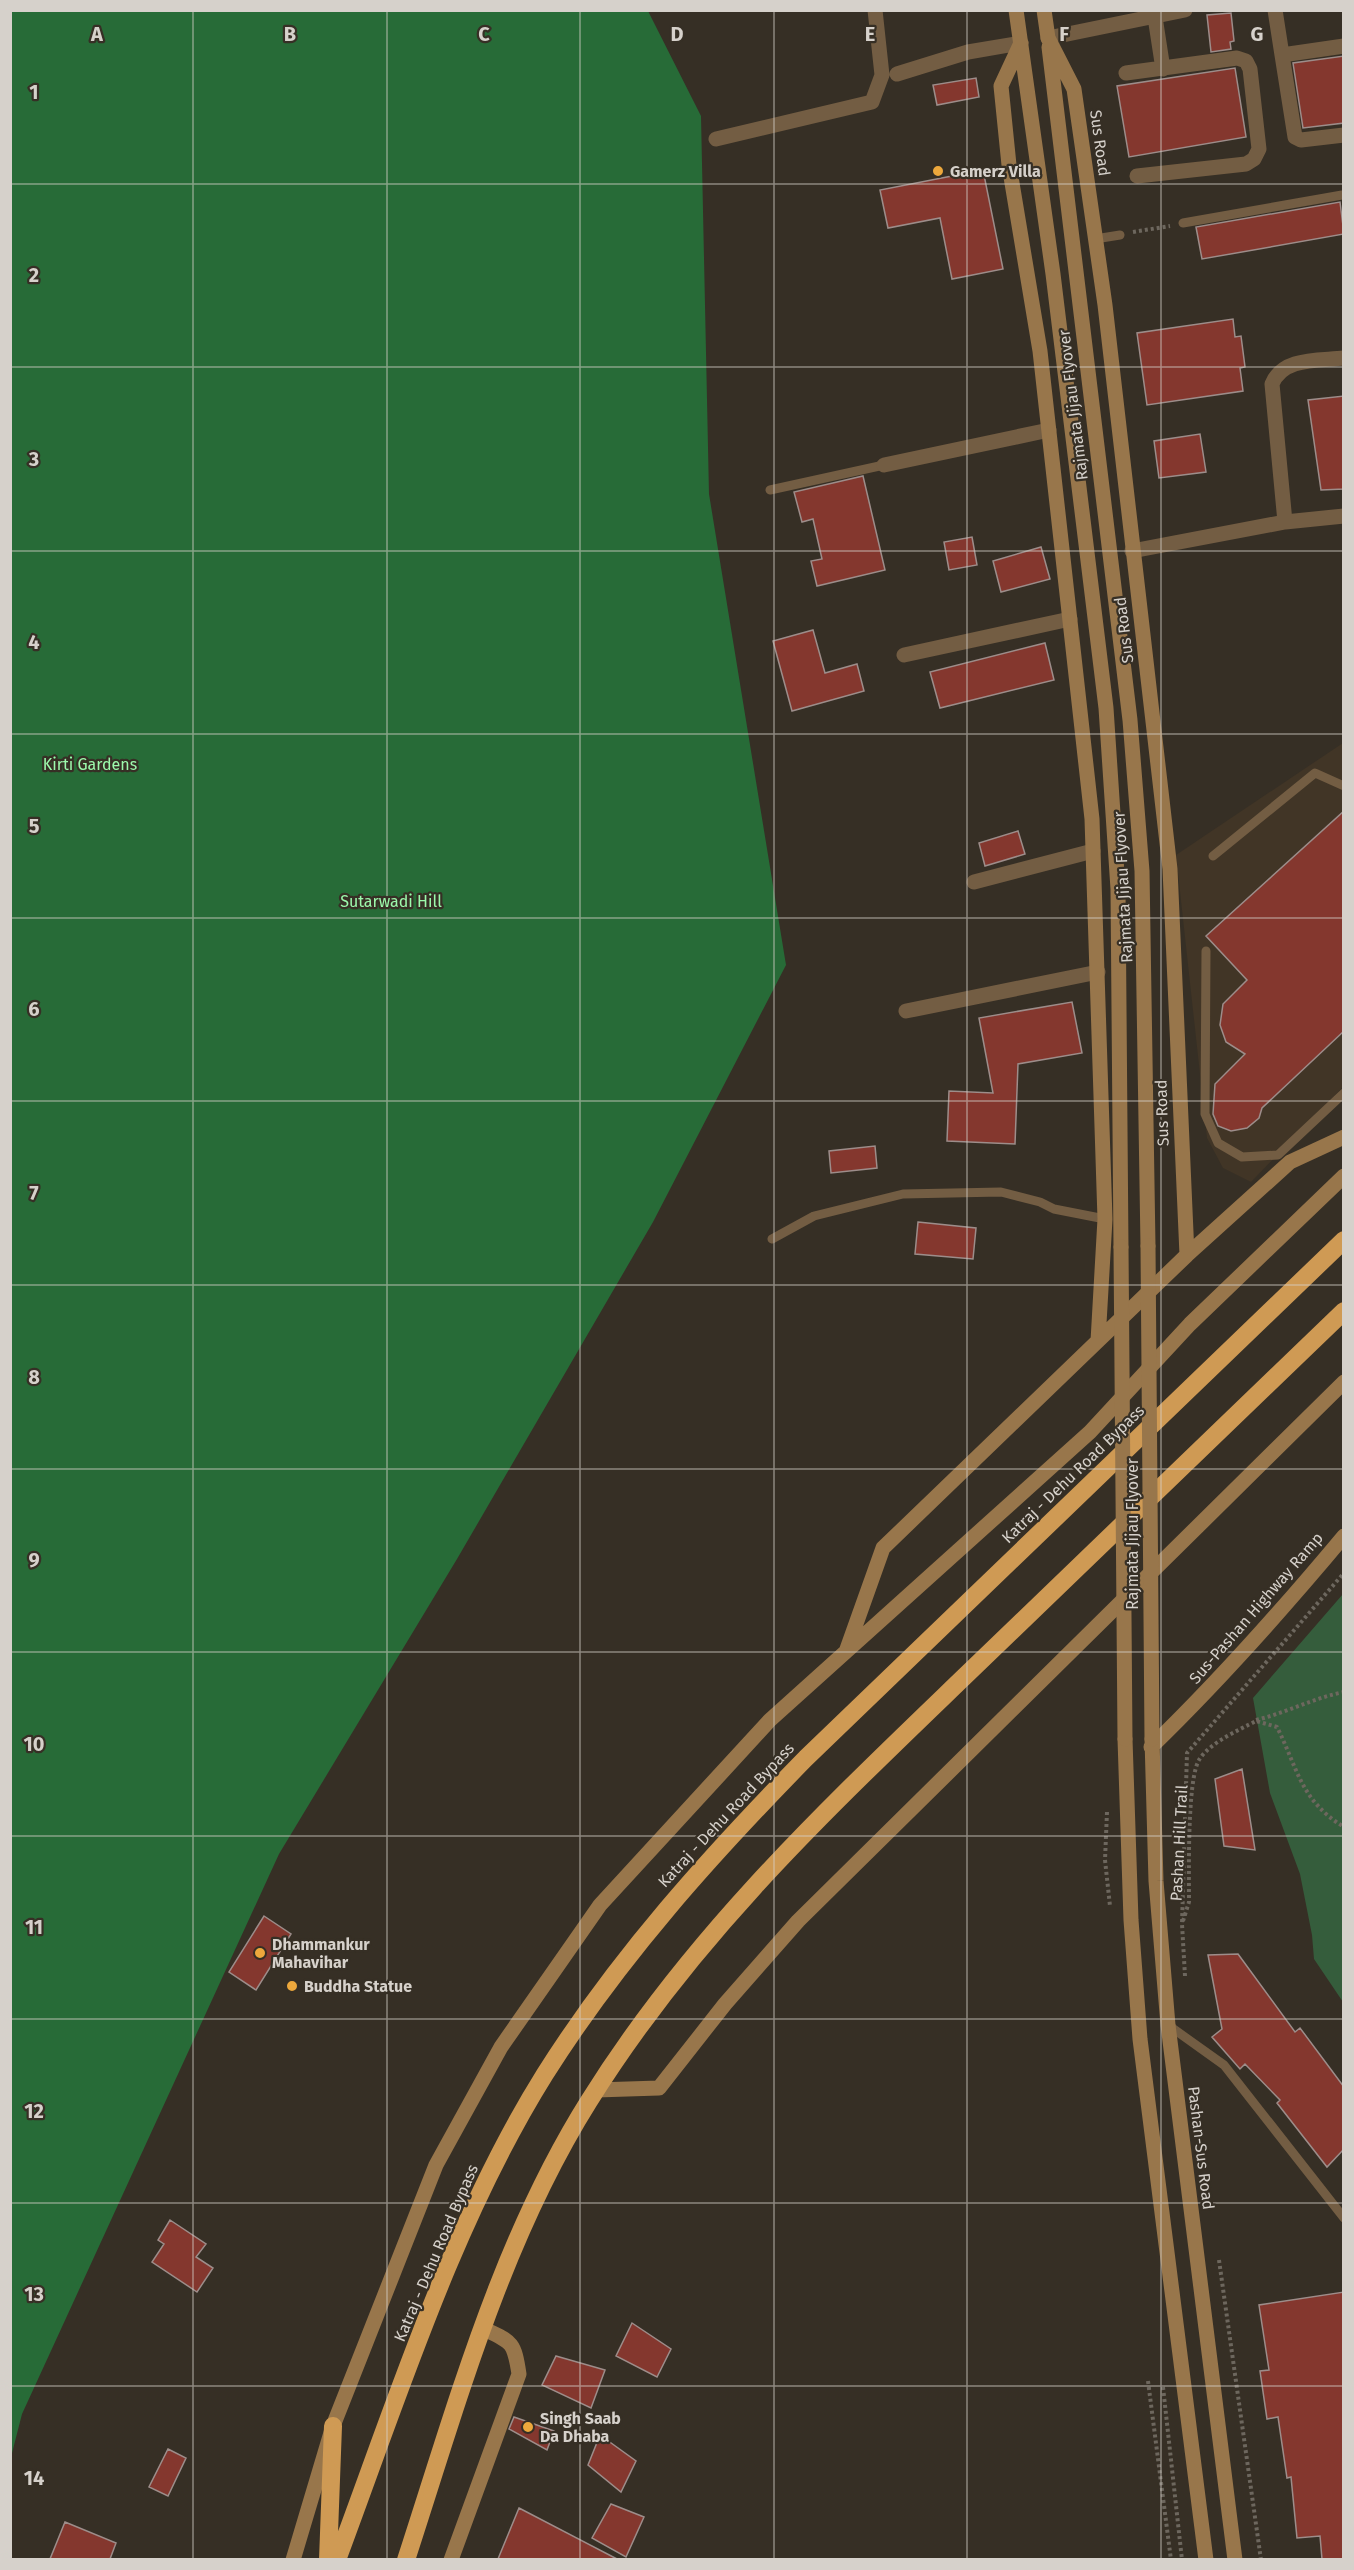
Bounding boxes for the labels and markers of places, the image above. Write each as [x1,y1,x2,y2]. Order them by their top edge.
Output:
place label: Gamerz Villa [950,162,1041,181]
marker: Gamerz Villa [931,164,945,178]
place label: Dhammankur Mahavihar [272,1935,370,1972]
marker: Dhammankur Mahavihar [253,1946,267,1960]
place label: Buddha Statue [304,1977,412,1996]
marker: Buddha Statue [285,1979,299,1993]
place label: Singh Saab Da Dhaba [540,2409,621,2446]
marker: Singh Saab Da Dhaba [521,2420,535,2434]

